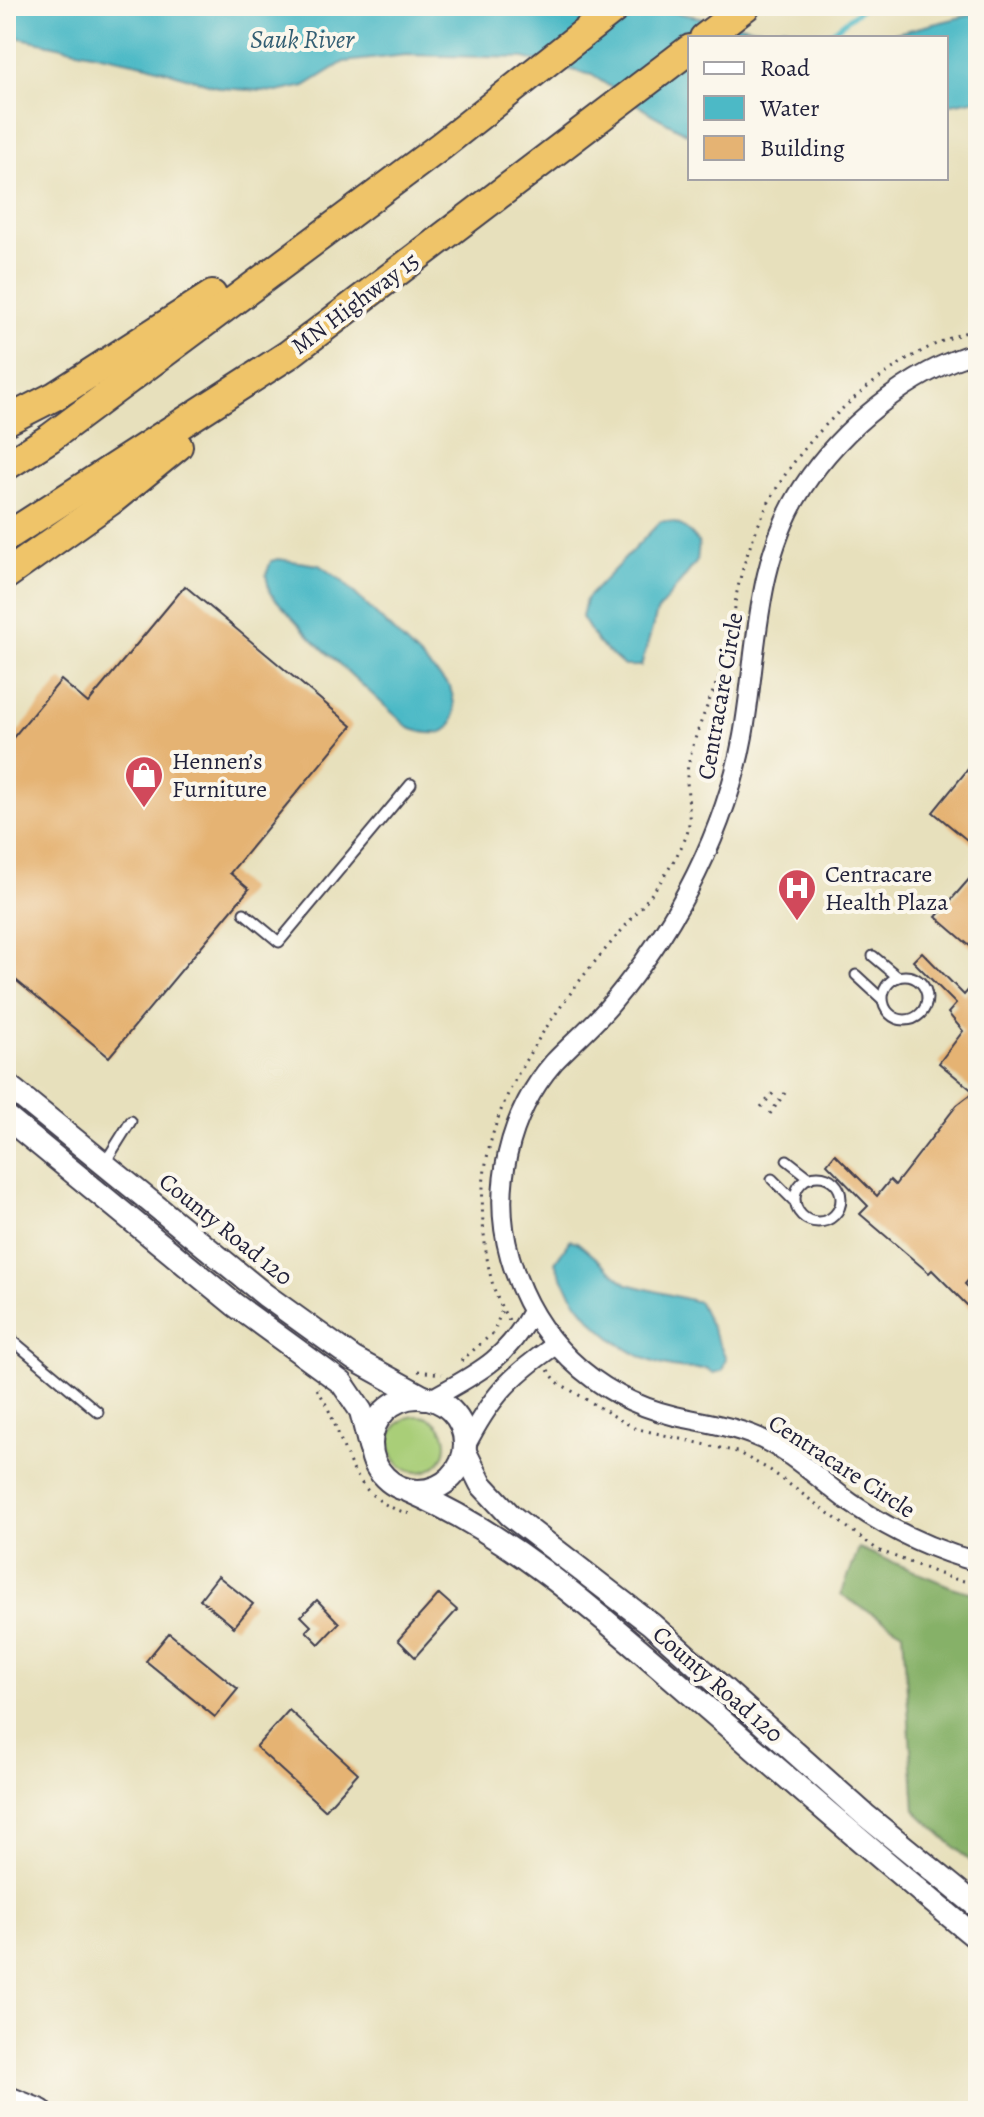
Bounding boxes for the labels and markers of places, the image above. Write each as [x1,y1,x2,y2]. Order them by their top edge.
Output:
place label: Hennen’s Furniture [172,745,267,805]
shop icon: Hennen’s Furniture [123,754,165,809]
place label: Centracare Health Plaza [825,858,949,918]
hospital icon: Centracare Health Plaza [776,867,818,922]

